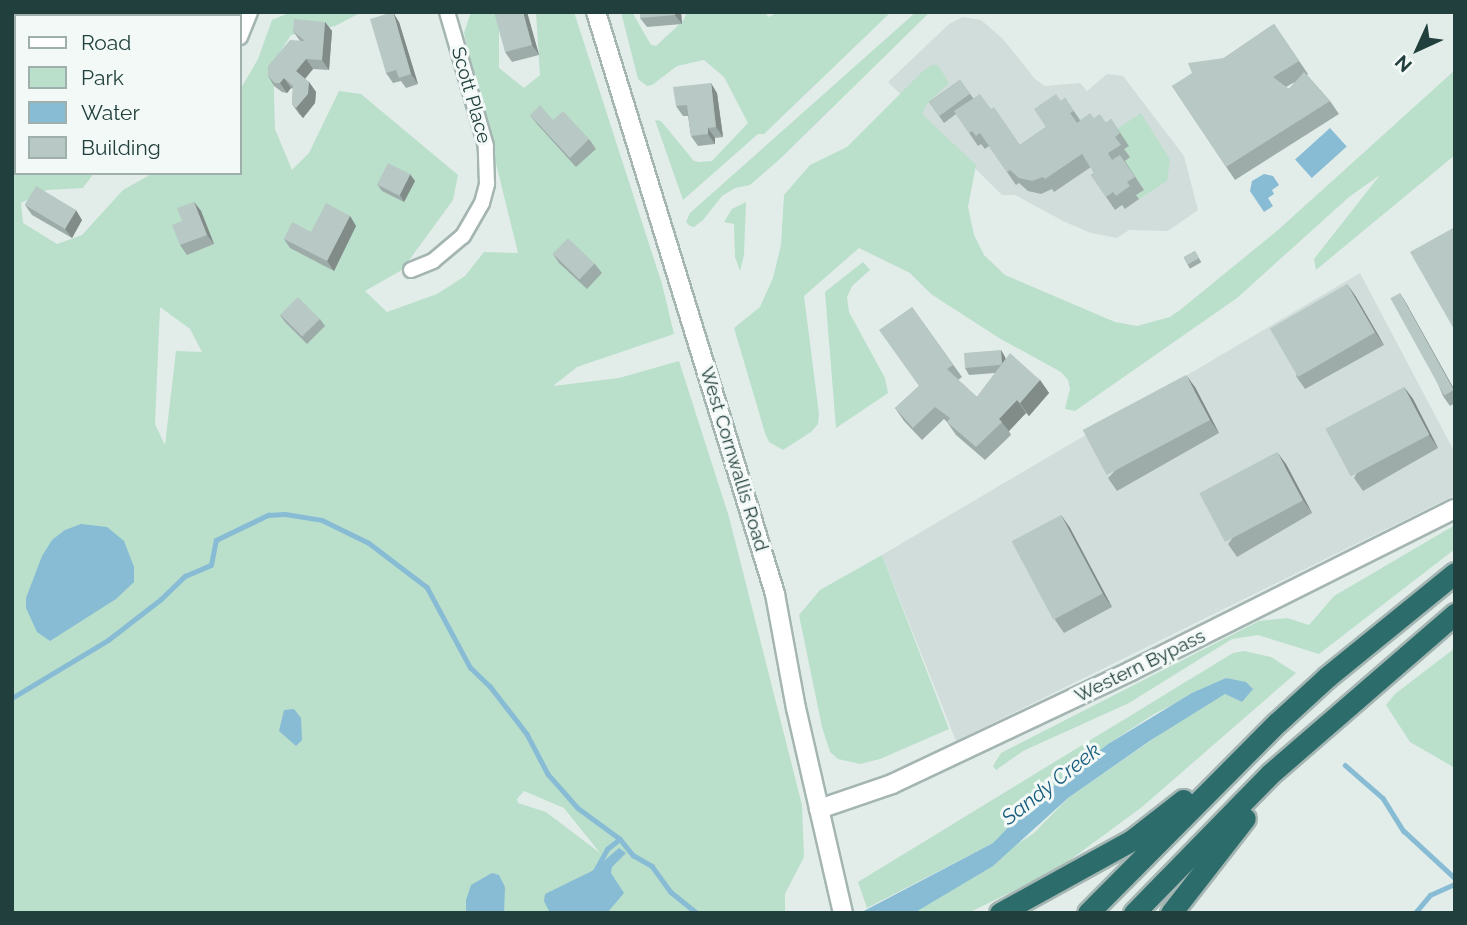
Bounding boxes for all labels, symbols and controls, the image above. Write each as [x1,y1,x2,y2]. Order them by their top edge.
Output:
legend [14,14,242,175]
north arrow [1383,14,1453,84]
text: Road [81,30,131,55]
street label: Scott Place [446,44,496,146]
text: N [1390,51,1416,77]
text: Park [81,65,124,90]
text: Water [81,100,140,125]
text: Building [81,135,161,160]
street label: West Cornwallis Road [695,364,773,554]
street label: Western Bypass [1071,625,1209,707]
water label: Sandy Creek [996,737,1106,831]

